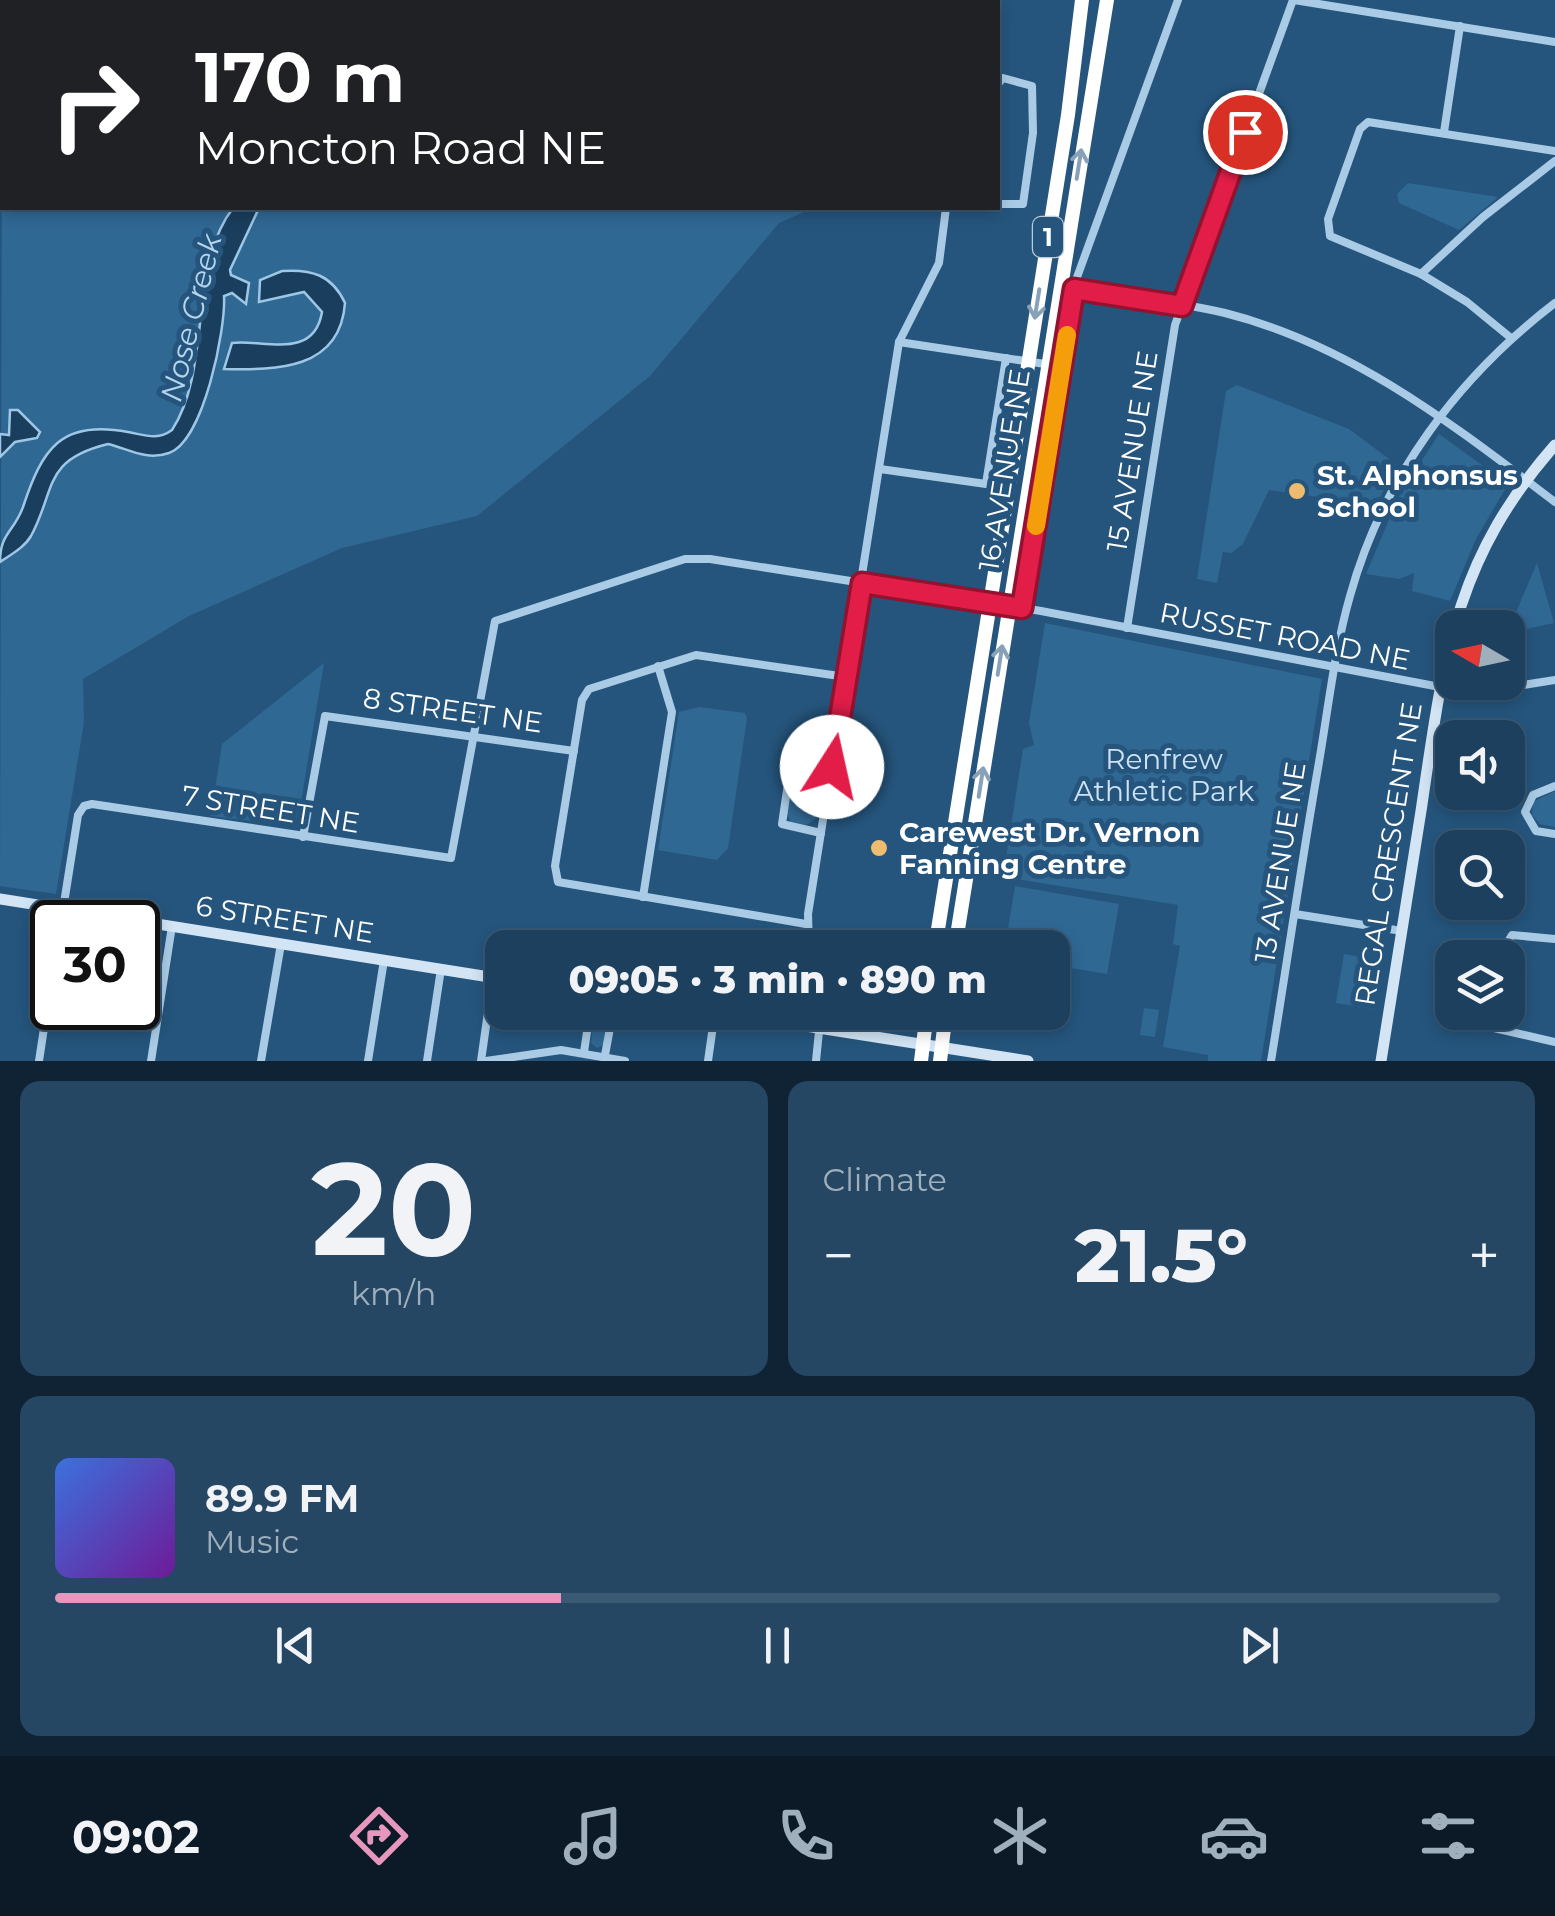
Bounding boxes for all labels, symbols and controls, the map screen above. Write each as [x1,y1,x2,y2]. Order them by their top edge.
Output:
text: 170 m [195,34,405,120]
icon: right [30,40,160,170]
pin [1203,90,1288,175]
icon: arrive [1218,105,1273,160]
text: Moncton Road NE [195,120,606,175]
one-way arrow [1070,148,1089,181]
road number: 1 [1033,217,1063,257]
water label: Nose Creek [152,229,230,405]
one-way arrow [1027,287,1046,320]
street label: 15 AVENUE NE [1099,348,1165,554]
street label: 16 AVENUE NE [971,367,1037,573]
place label: St. Alphonsus School [1317,458,1518,524]
marker: St. Alphonsus School [1286,480,1308,502]
street label: RUSSET ROAD NE [1157,595,1413,677]
north arrow [1435,610,1525,700]
map controls [1435,610,1525,1030]
one-way arrow [991,644,1010,676]
street label: 8 STREET NE [361,681,545,739]
street label: REGAL CRESCENT NE [1347,700,1429,1008]
position arrow [780,715,884,819]
button: sound [1435,720,1525,810]
park label: Renfrew Athletic Park [1074,742,1255,808]
street label: 13 AVENUE NE [1247,759,1313,965]
one-way arrow [972,766,990,799]
street label: 7 STREET NE [180,778,362,840]
place label: Carewest Dr. Vernon Fanning Centre [899,815,1200,881]
button: search [1435,830,1525,920]
marker: Carewest Dr. Vernon Fanning Centre [868,837,890,859]
street label: 6 STREET NE [193,888,377,950]
speed limit sign: 30 [30,900,160,1030]
button: layers [1435,940,1525,1030]
text: 09:05 · 3 min · 890 m [568,956,987,1003]
text: 20 [311,1129,476,1288]
text: Climate [823,1160,947,1199]
text: 21.5° [1075,1209,1248,1301]
text: − [823,1222,854,1289]
text: + [1468,1222,1500,1289]
text: km/h [351,1274,436,1313]
text: 89.9 FM [205,1475,359,1522]
text: Music [205,1522,299,1561]
icon: previous [268,1618,323,1673]
icon: pause [750,1618,805,1673]
icon: next [1232,1618,1287,1673]
icon: directions [344,1801,414,1871]
icon: music [558,1801,628,1871]
icon: phone [771,1801,841,1871]
icon: climate [985,1801,1055,1871]
icon: car [1199,1801,1269,1871]
icon: filters [1413,1801,1483,1871]
text: 09:02 [72,1809,200,1864]

